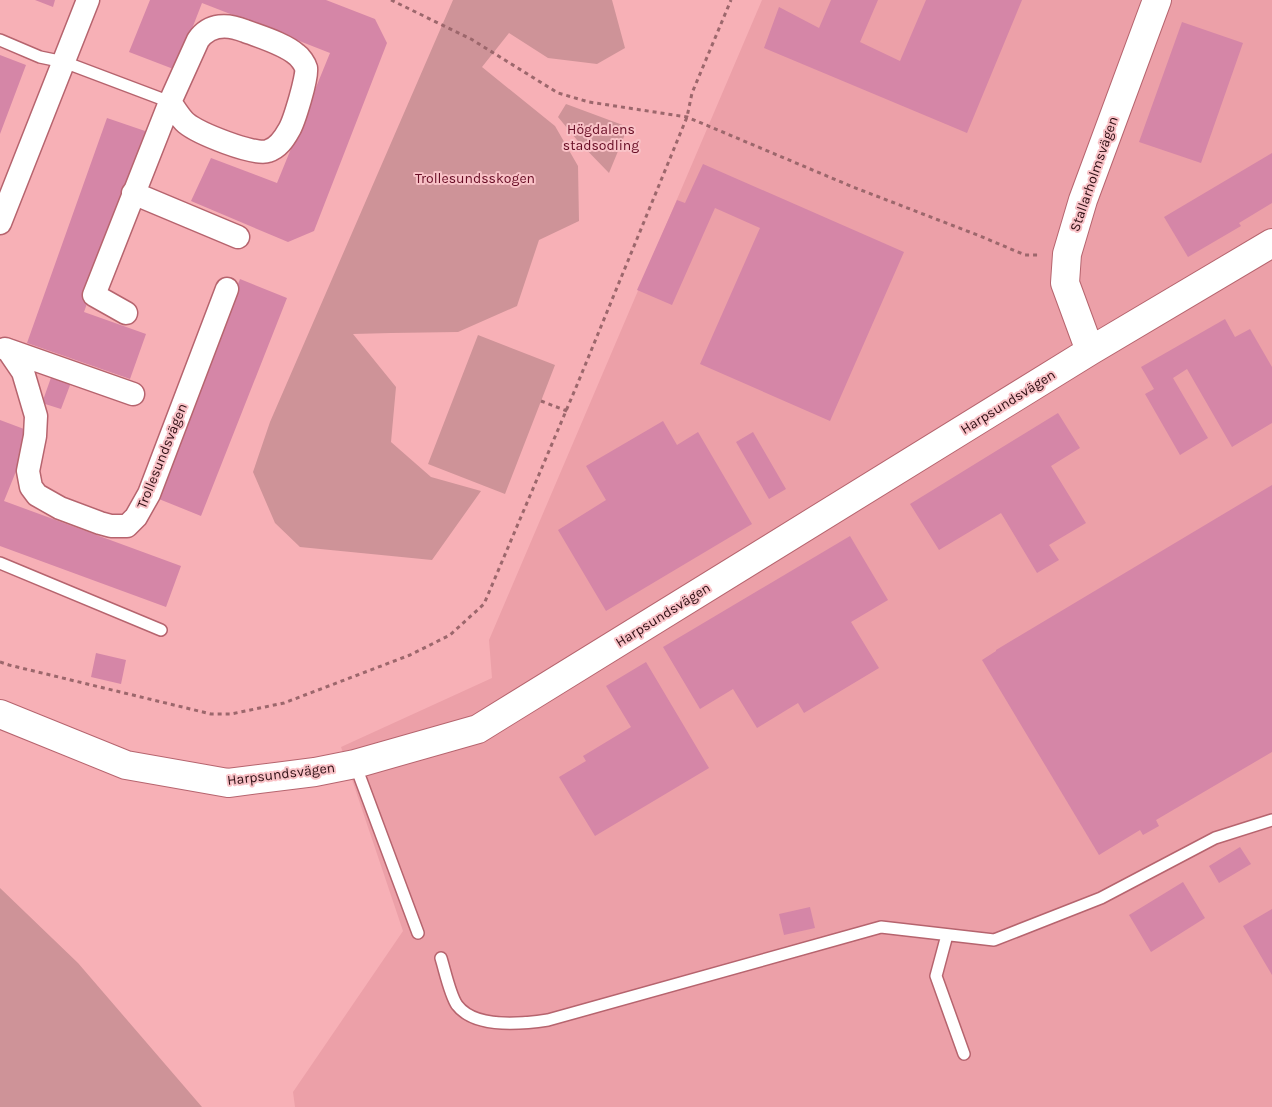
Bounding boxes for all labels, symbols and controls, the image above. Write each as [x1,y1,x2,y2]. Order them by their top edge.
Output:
street label: Stallarholmsvägen [1066,114,1122,234]
park label: Högdalens stadsodling [563,121,639,154]
park label: Trollesundsskogen [415,170,535,187]
street label: Harpsundsvägen [957,366,1059,438]
street label: Trollesundsvägen [133,401,191,511]
street label: Harpsundsvägen [612,579,714,651]
street label: Harpsundsvägen [226,759,336,789]

